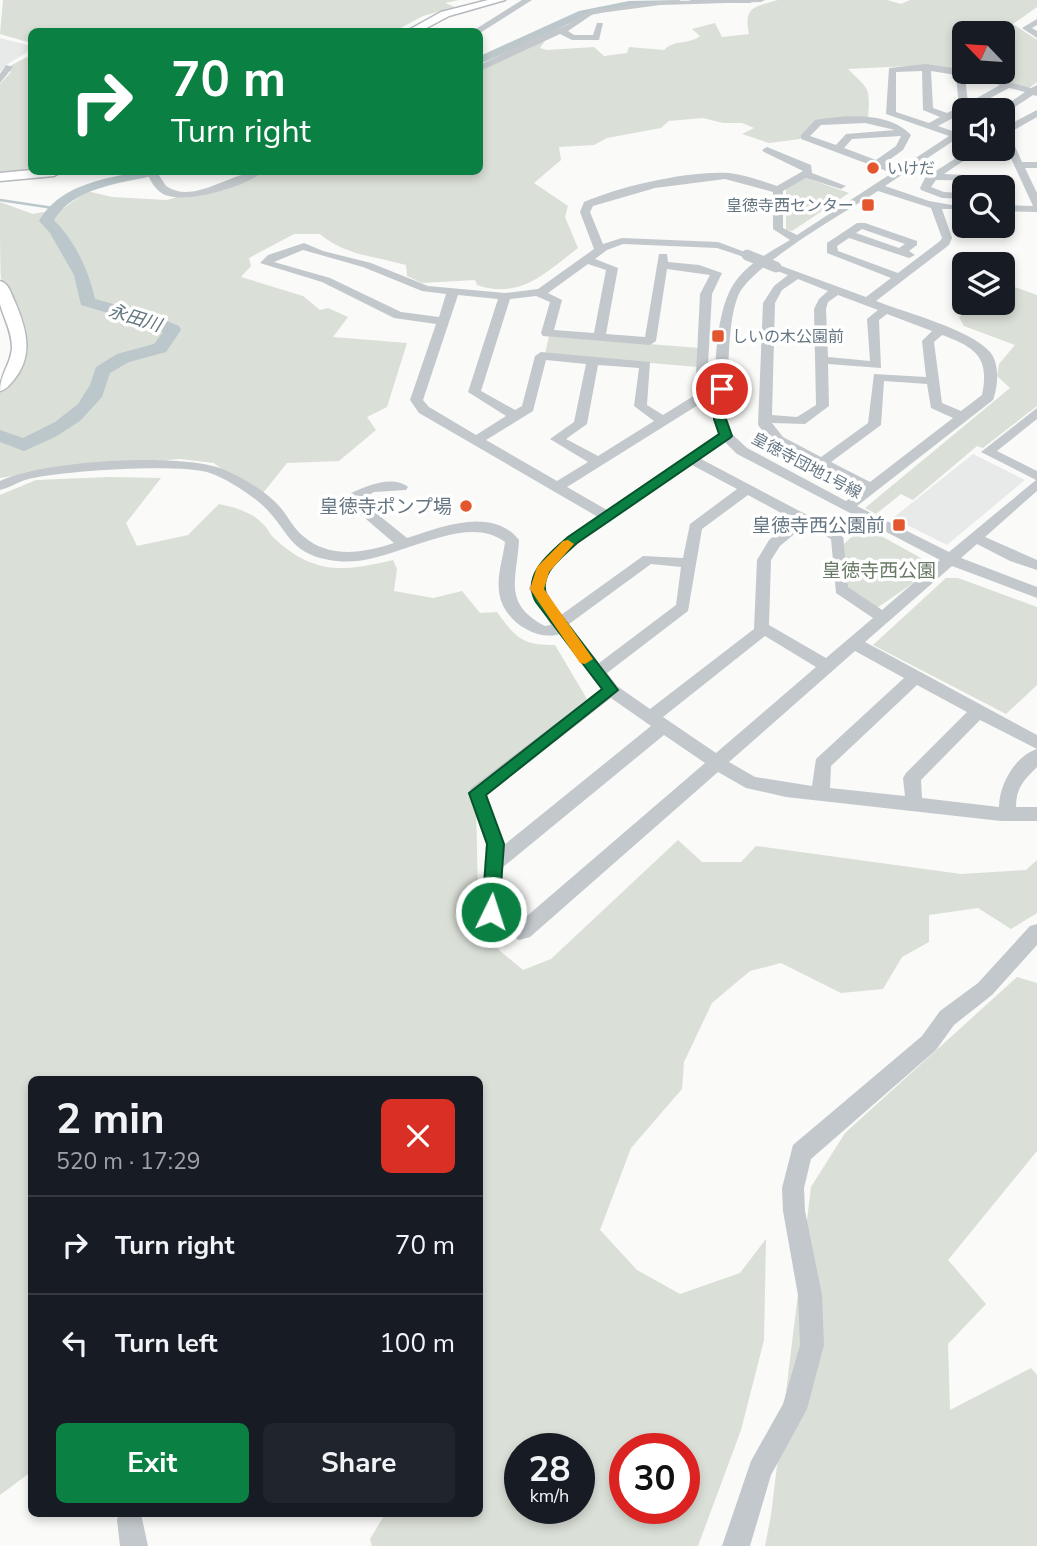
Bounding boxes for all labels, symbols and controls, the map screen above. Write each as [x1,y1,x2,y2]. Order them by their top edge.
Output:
north arrow [952,21,1015,84]
map controls [952,21,1015,315]
text: 70 m [171,46,286,113]
icon: right [56,56,147,147]
button: sound [952,98,1015,161]
text: Turn right [171,110,311,153]
place label: いけだ [887,158,935,180]
marker: いけだ [865,160,881,176]
button: search [952,175,1015,238]
place label: 皇徳寺西センター [726,195,854,217]
marker: 皇徳寺西センター [860,197,876,213]
button: layers [952,252,1015,315]
water label: 永田川 [106,299,166,338]
place label: しいの木公園前 [732,326,844,348]
marker: しいの木公園前 [710,328,726,344]
pin [692,359,752,419]
icon: arrive [703,370,741,408]
street label: 皇徳寺団地1号線 [748,428,865,504]
place label: 皇徳寺ポンプ場 [320,494,452,520]
marker: 皇徳寺ポンプ場 [458,498,474,514]
place label: 皇徳寺西公園前 [752,513,885,539]
marker: 皇徳寺西公園前 [891,517,907,533]
park label: 皇徳寺西公園 [822,558,936,584]
position arrow [454,875,528,949]
text: 2 min [56,1091,165,1148]
button: close [381,1099,455,1173]
text: 520 m · 17:29 [56,1146,201,1177]
icon: right [56,1226,94,1264]
text: Turn right [115,1228,234,1263]
text: 70 m [395,1228,455,1263]
icon: left [56,1324,94,1362]
text: Turn left [115,1326,218,1361]
text: 100 m [379,1326,455,1361]
button: Exit [56,1423,249,1503]
button: Share [263,1423,455,1503]
speed limit sign: 30 [609,1433,700,1524]
text: 28 [528,1446,571,1493]
text: km/h [530,1484,569,1508]

